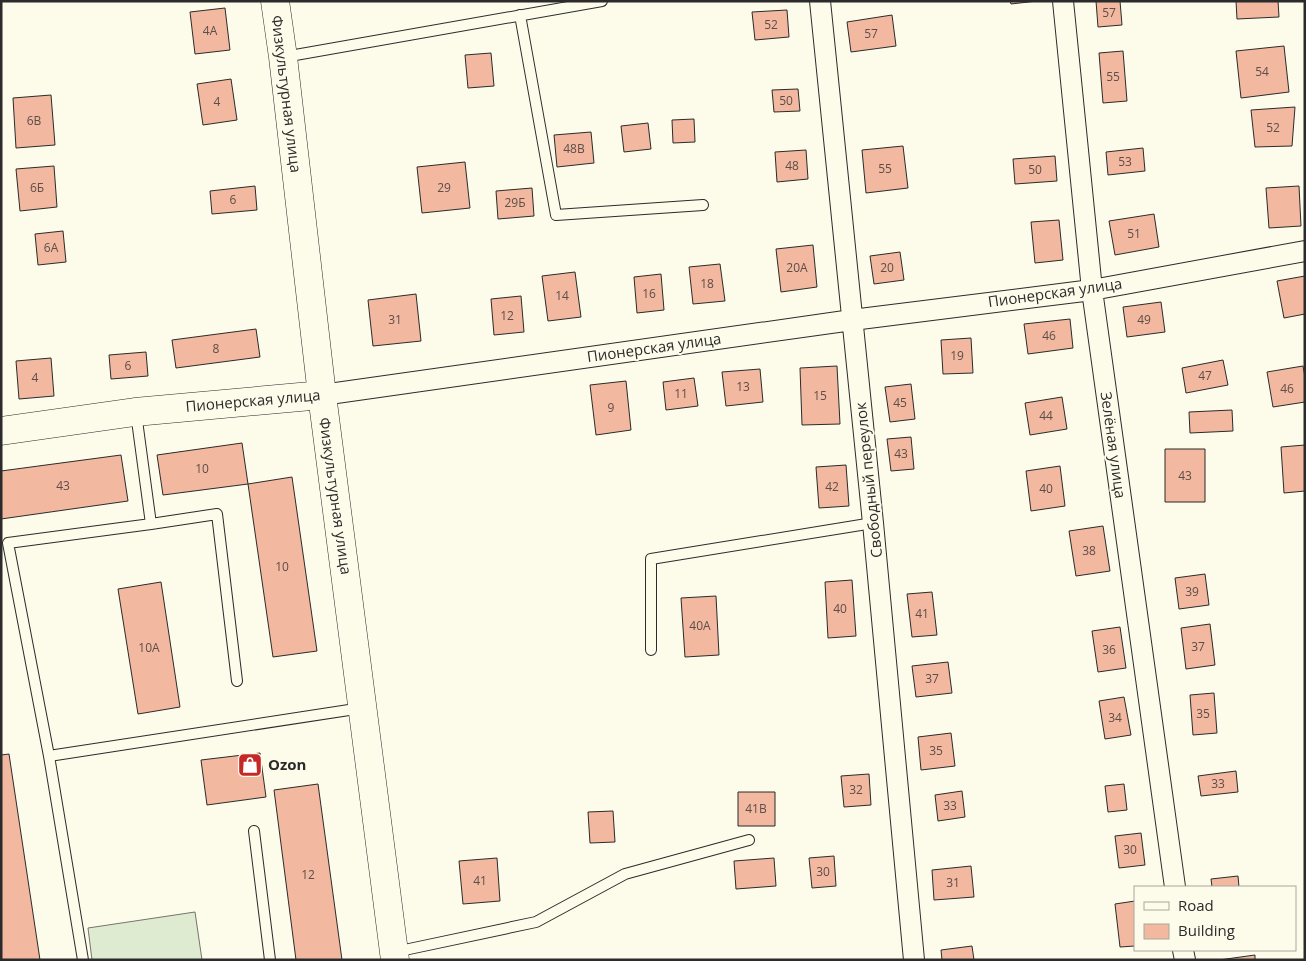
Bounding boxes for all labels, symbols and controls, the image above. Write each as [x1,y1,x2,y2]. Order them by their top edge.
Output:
house number: 57 [1102,4,1116,21]
street label: Физкультурная улица [267,14,307,174]
house number: 52 [764,16,778,33]
house number: 4А [203,22,218,39]
house number: 57 [864,25,878,42]
house number: 54 [1255,63,1269,80]
house number: 55 [1106,68,1120,85]
house number: 50 [779,92,793,109]
house number: 4 [214,93,221,110]
house number: 6В [27,112,42,129]
house number: 52 [1266,119,1280,136]
house number: 48В [563,140,585,157]
house number: 53 [1118,153,1132,170]
house number: 48 [785,157,799,174]
house number: 55 [878,160,892,177]
house number: 50 [1028,161,1042,178]
house number: 6Б [30,179,44,196]
house number: 29 [437,179,451,196]
house number: 6 [230,191,237,208]
house number: 29Б [504,194,526,211]
house number: 51 [1127,225,1141,242]
house number: 6А [44,239,59,256]
house number: 20А [786,259,808,276]
house number: 20 [880,259,894,276]
street label: Пионерская улица [986,273,1123,311]
house number: 18 [700,275,714,292]
house number: 16 [642,285,656,302]
house number: 14 [555,287,569,304]
house number: 12 [500,307,514,324]
house number: 31 [388,311,402,328]
house number: 49 [1137,311,1151,328]
house number: 46 [1042,327,1056,344]
street label: Пионерская улица [585,328,722,366]
house number: 8 [213,340,220,357]
house number: 19 [950,347,964,364]
house number: 6 [125,357,132,374]
house number: 47 [1198,367,1212,384]
house number: 4 [32,369,39,386]
house number: 13 [736,378,750,395]
house number: 46 [1280,380,1294,397]
street label: Пионерская улица [185,384,321,416]
house number: 11 [674,385,688,402]
house number: 15 [813,387,827,404]
street label: Зелёная улица [1097,390,1131,500]
house number: 45 [893,394,907,411]
house number: 9 [608,399,615,416]
street label: Свободный переулок [850,401,886,559]
house number: 44 [1039,407,1053,424]
street label: Физкультурная улица [315,416,357,576]
house number: 43 [894,445,908,462]
house number: 10 [195,460,209,477]
house number: 43 [1178,467,1192,484]
house number: 43 [56,477,70,494]
house number: 42 [825,478,839,495]
house number: 40 [1039,480,1053,497]
house number: 38 [1082,542,1096,559]
house number: 10 [275,558,289,575]
house number: 39 [1185,583,1199,600]
house number: 40 [833,600,847,617]
house number: 41 [915,605,929,622]
house number: 40А [689,617,711,634]
house number: 37 [1191,638,1205,655]
house number: 10А [138,639,160,656]
house number: 36 [1102,641,1116,658]
house number: 37 [925,670,939,687]
house number: 35 [1196,705,1210,722]
house number: 34 [1108,709,1122,726]
house number: 35 [929,742,943,759]
shop icon: Ozon [237,752,263,778]
place label: Ozon [268,754,306,774]
house number: 33 [1211,775,1225,792]
house number: 32 [849,781,863,798]
house number: 33 [943,797,957,814]
house number: 41В [745,800,767,817]
house number: 30 [1123,841,1137,858]
house number: 30 [816,863,830,880]
house number: 12 [301,866,315,883]
house number: 41 [473,872,487,889]
house number: 31 [946,874,960,891]
legend [1134,886,1296,951]
text: Road [1178,895,1214,915]
text: Building [1178,920,1235,940]

